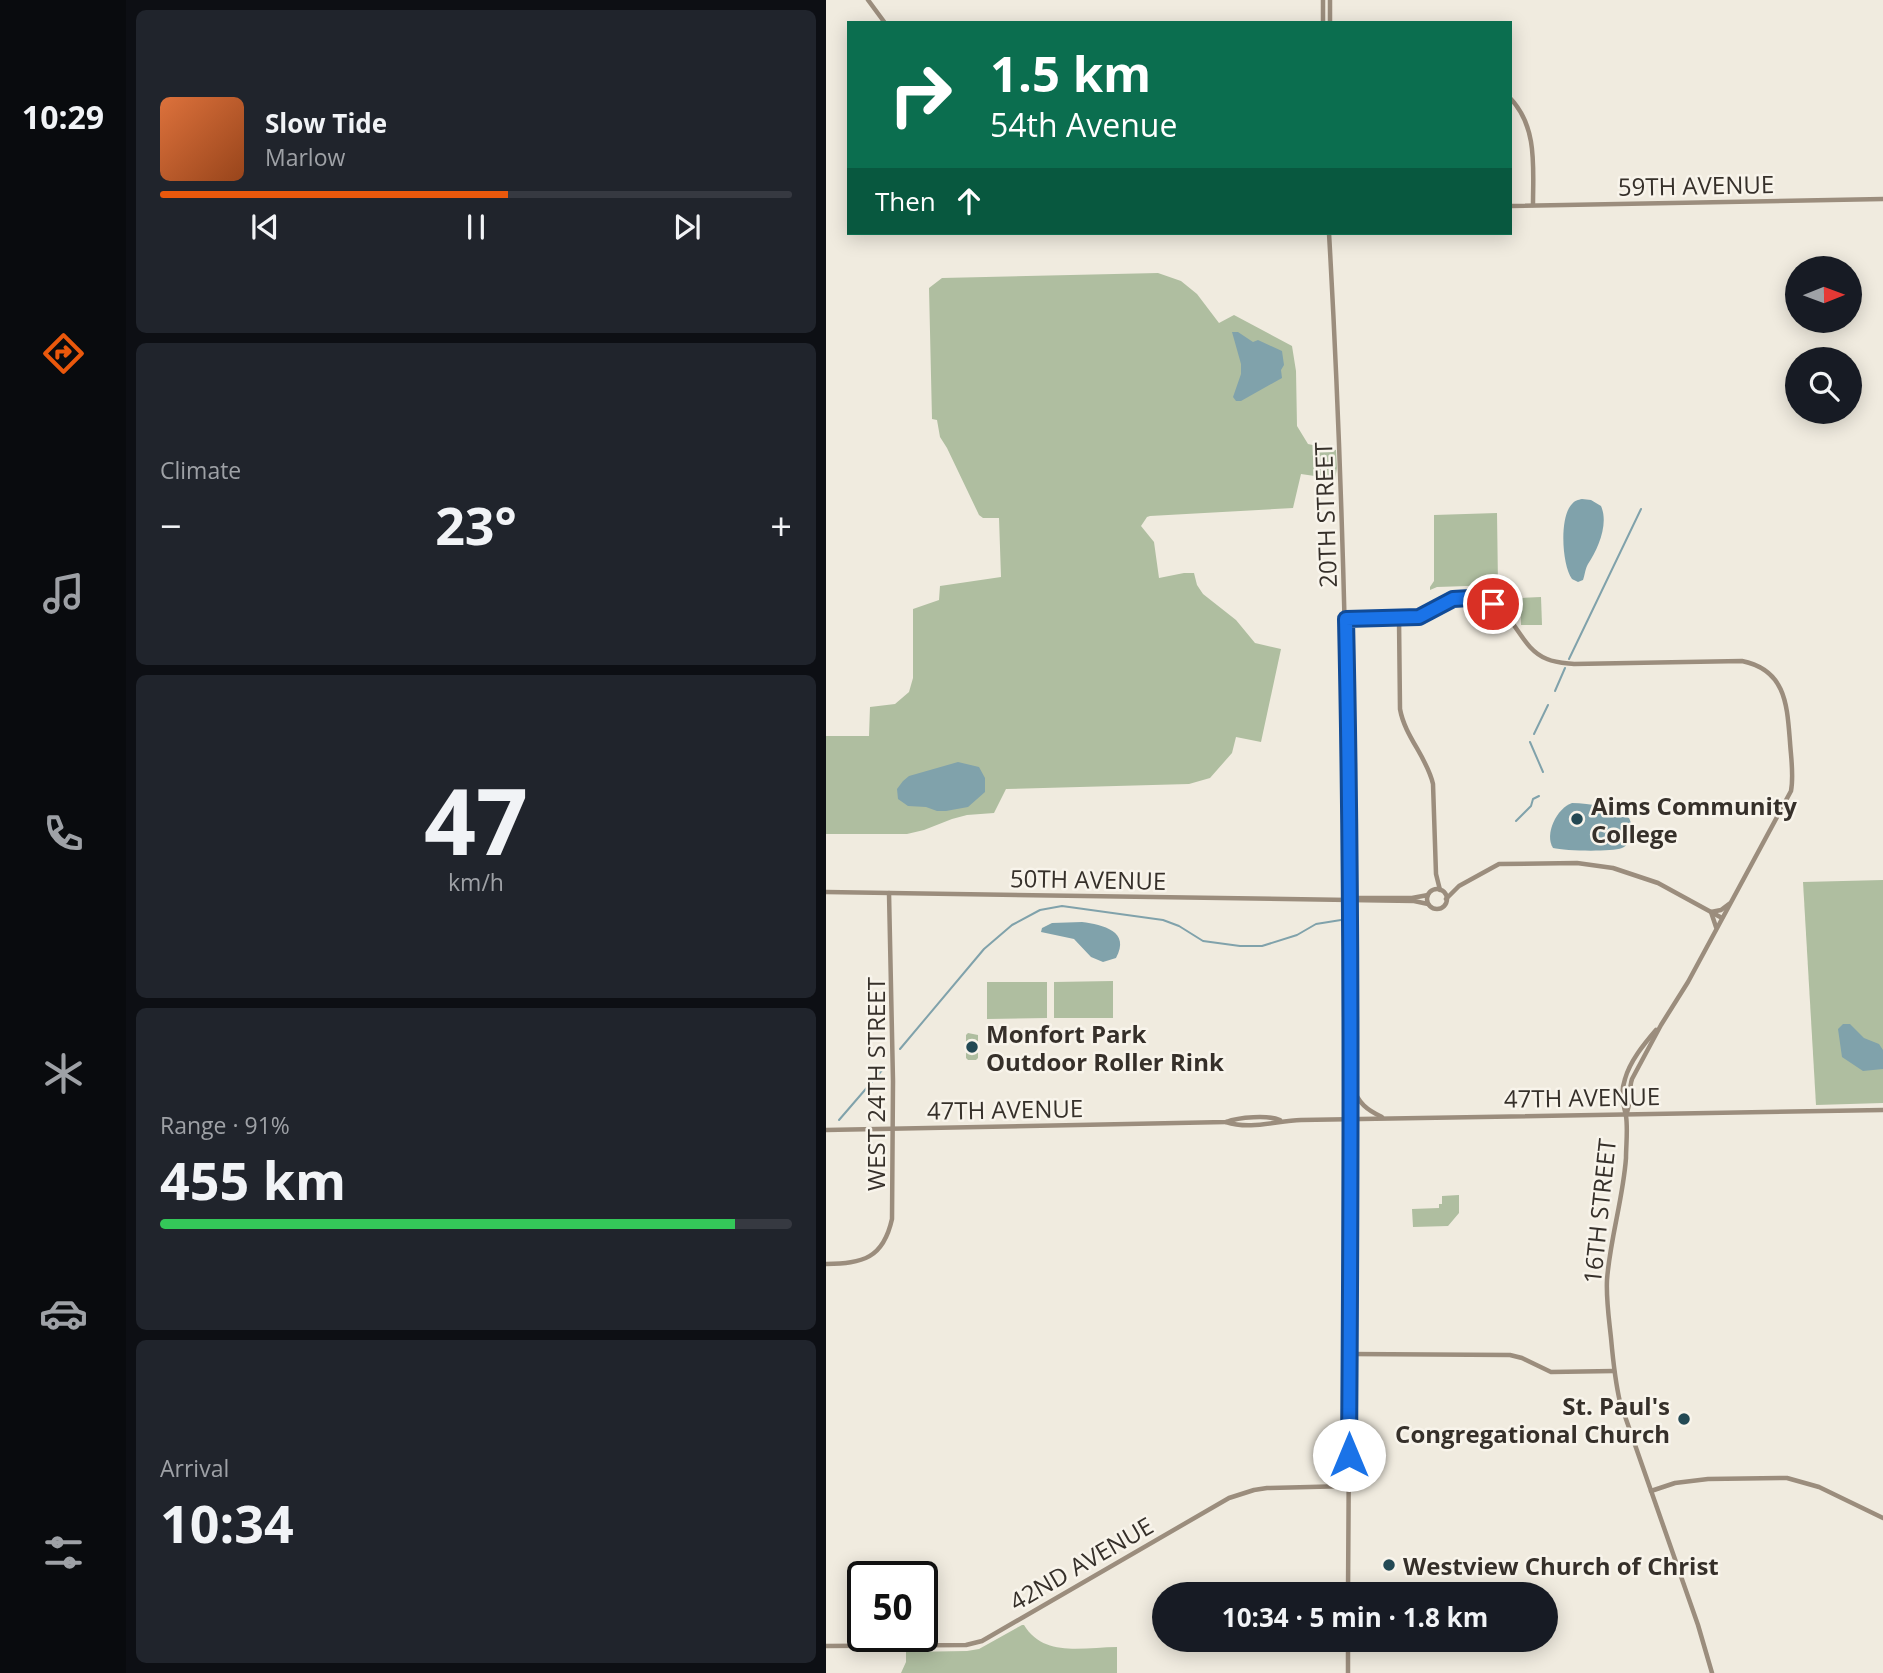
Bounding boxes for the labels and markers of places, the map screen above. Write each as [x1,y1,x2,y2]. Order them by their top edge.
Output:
pin [1463,574,1523,634]
place label: Aims Community College [1591,789,1797,850]
marker: Aims Community College [1569,811,1585,827]
place label: Monfort Park Outdoor Roller Rink [986,1017,1224,1078]
marker: Monfort Park Outdoor Roller Rink [964,1039,980,1055]
place label: St. Paul's Congregational Church [1395,1389,1670,1450]
marker: St. Paul's Congregational Church [1676,1411,1692,1427]
place label: Westview Church of Christ [1403,1549,1719,1582]
marker: Westview Church of Christ [1381,1557,1397,1573]

